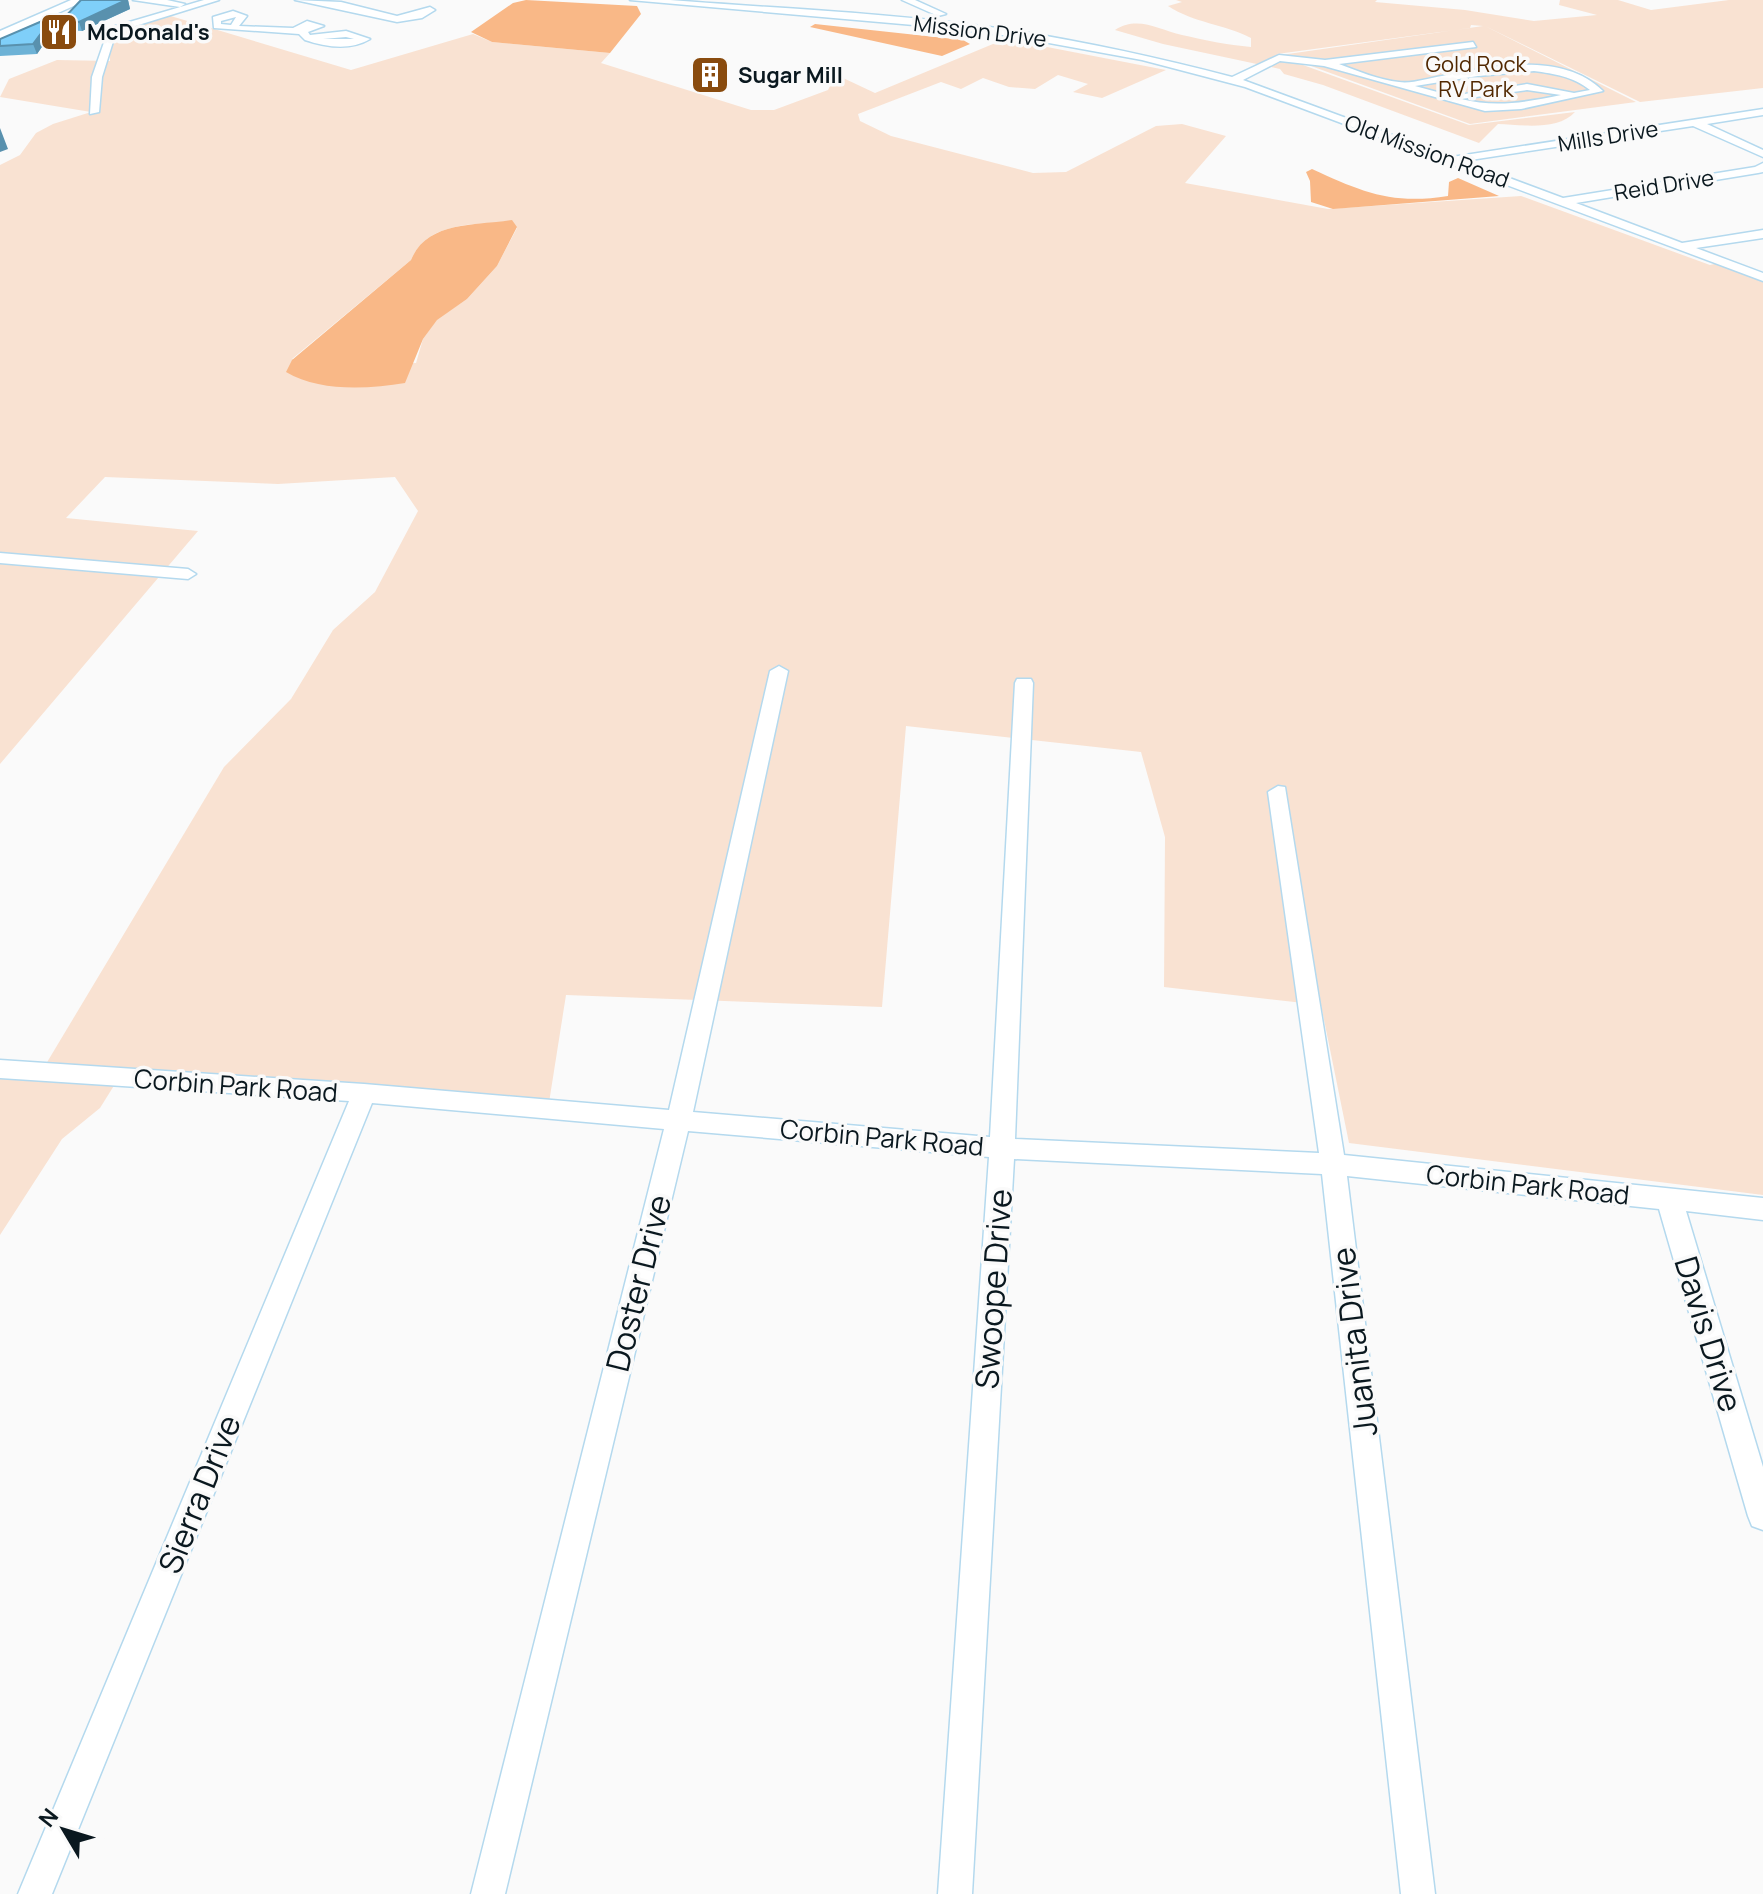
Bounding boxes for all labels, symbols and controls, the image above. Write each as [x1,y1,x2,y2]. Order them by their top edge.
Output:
street label: Mission Drive [912,8,1048,54]
restaurant icon: McDonald's [38,11,80,53]
place label: McDonald's [87,17,210,47]
park label: Gold Rock RV Park [1425,49,1528,104]
building icon: Sugar Mill [689,54,731,96]
place label: Sugar Mill [738,60,843,90]
street label: Old Mission Road [1341,107,1513,195]
street label: Mills Drive [1556,113,1661,159]
street label: Reid Drive [1612,162,1716,208]
street label: Corbin Park Road [133,1060,339,1110]
street label: Corbin Park Road [779,1110,985,1164]
street label: Corbin Park Road [1425,1155,1631,1213]
street label: Swoope Drive [964,1188,1022,1390]
street label: Doster Drive [595,1190,681,1376]
street label: Juanita Drive [1321,1245,1387,1439]
street label: Davis Drive [1665,1251,1753,1417]
street label: Sierra Drive [147,1408,251,1580]
north arrow [24,1790,104,1870]
text: N [32,1802,65,1833]

